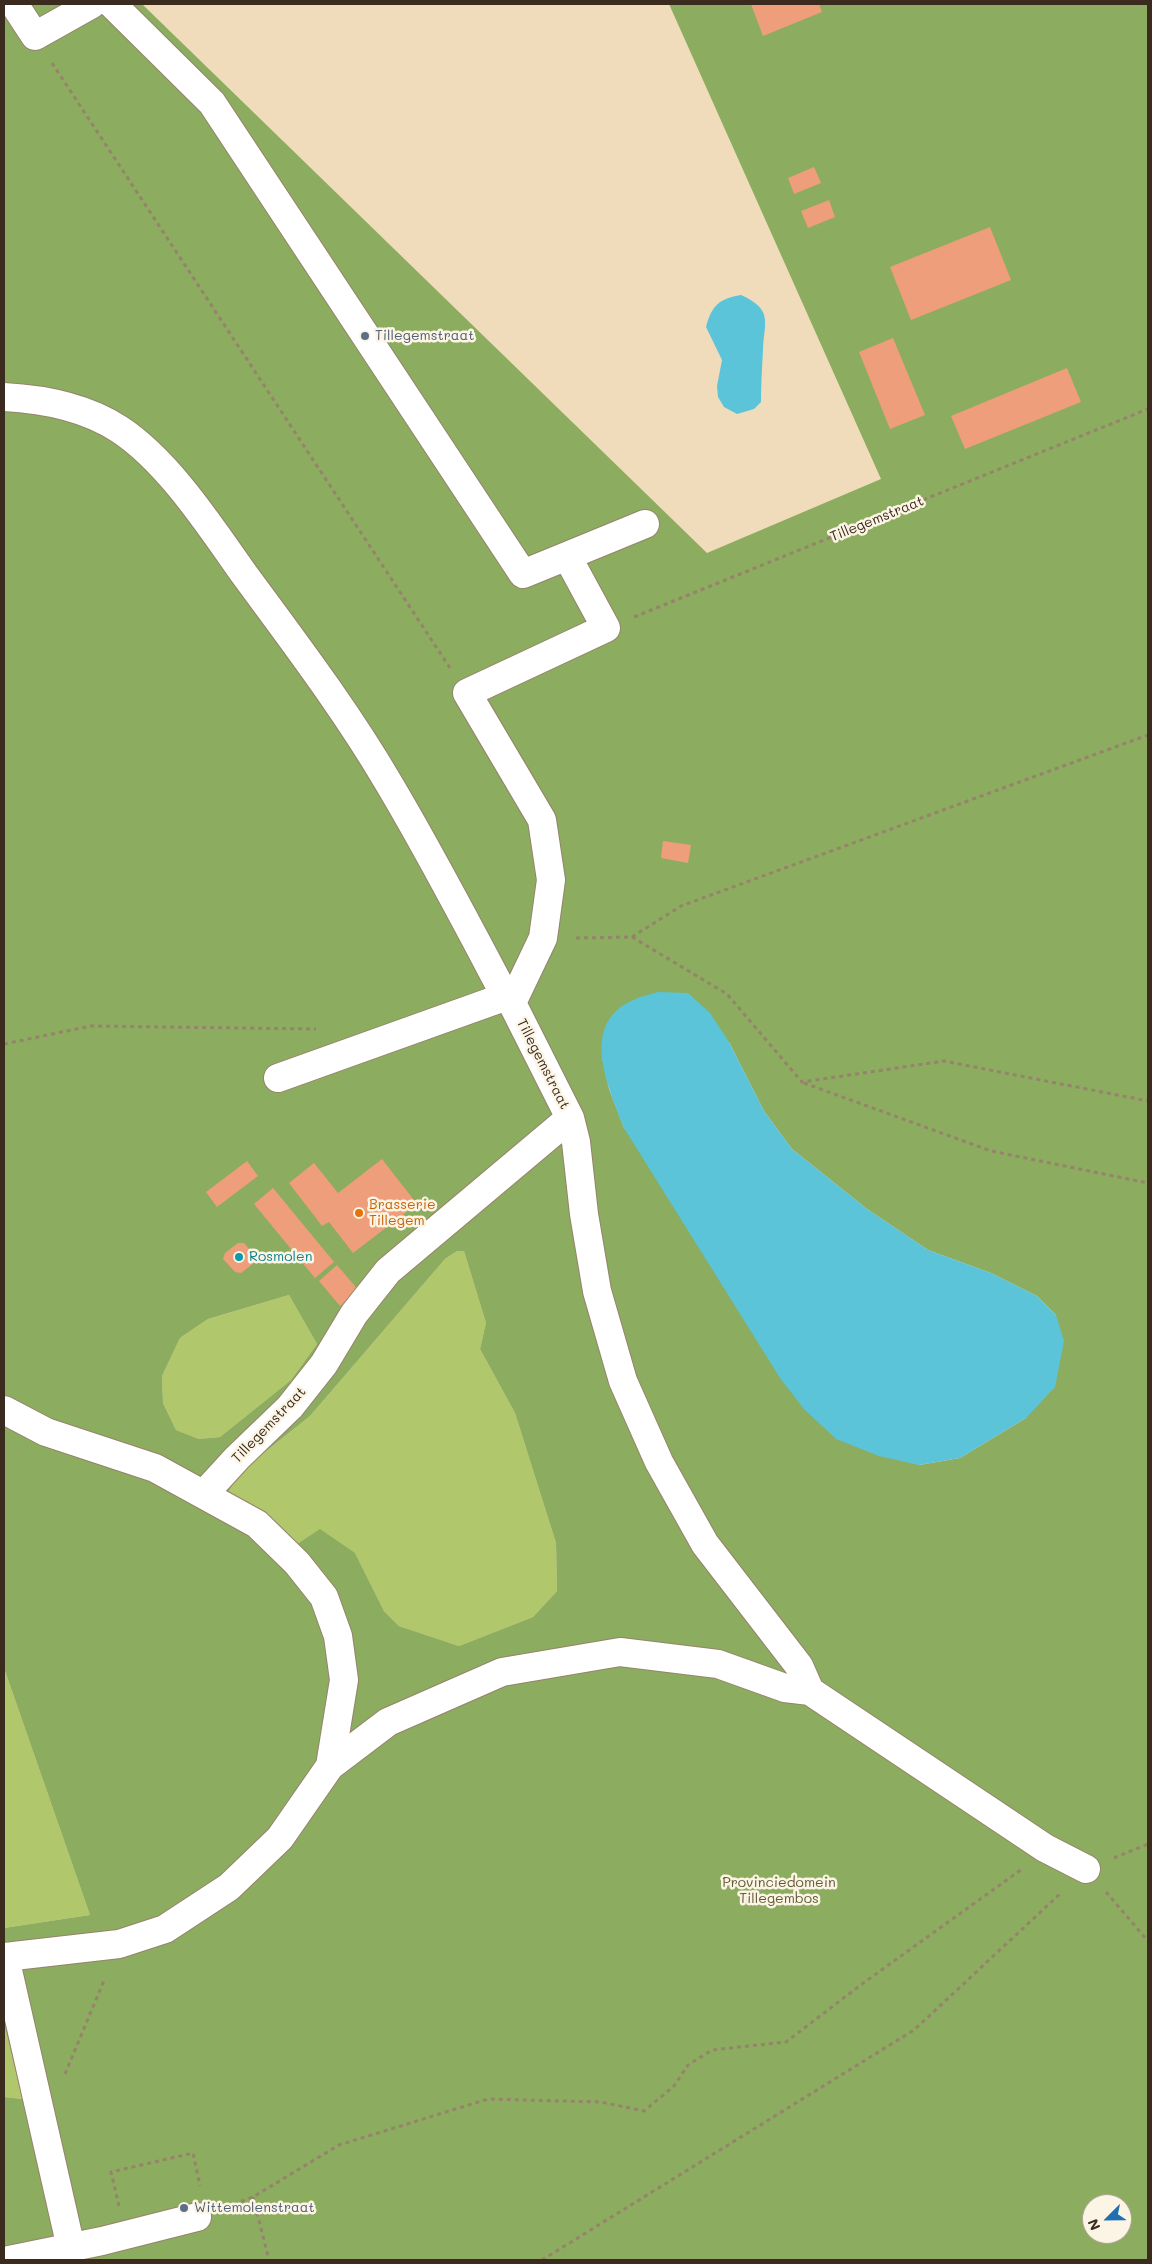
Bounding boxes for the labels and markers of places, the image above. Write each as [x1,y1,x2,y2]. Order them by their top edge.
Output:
place label: Tillegemstraat [375,328,474,344]
marker: Tillegemstraat [359,330,371,342]
place label: Brasserie Tillegem [369,1197,436,1230]
marker: Brasserie Tillegem [353,1207,365,1219]
place label: Rosmolen [249,1249,312,1265]
marker: Rosmolen [233,1251,245,1263]
place label: Wittemolenstraat [194,2200,315,2216]
marker: Wittemolenstraat [178,2202,190,2214]

